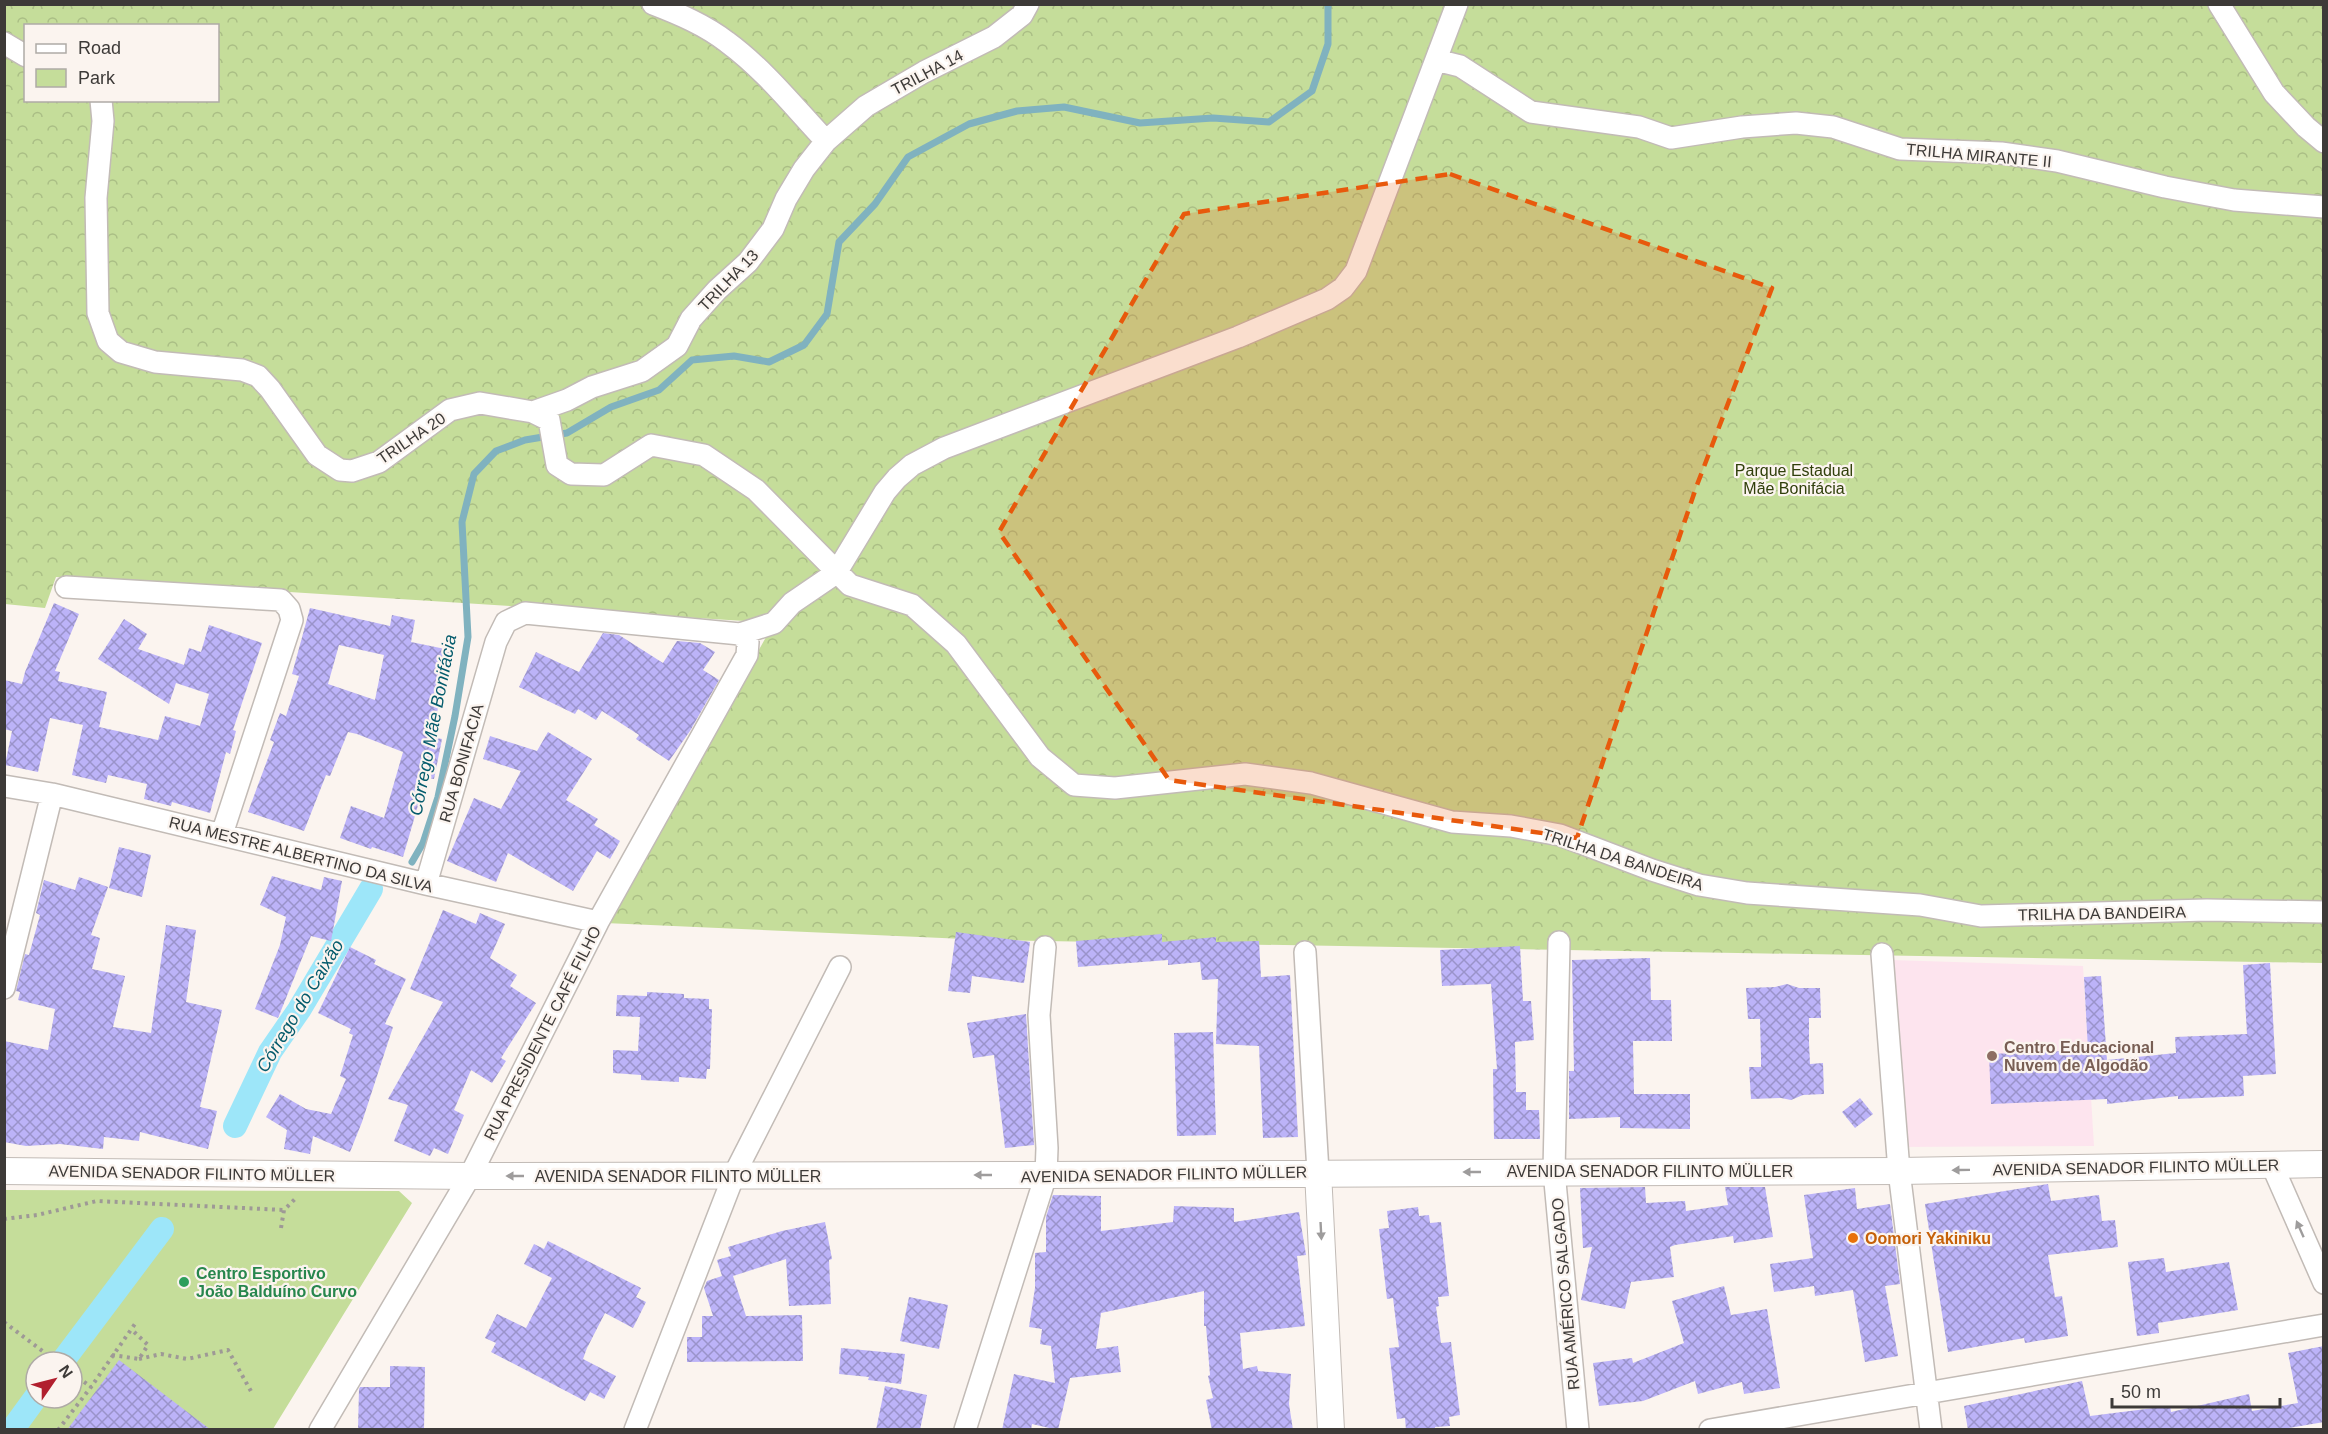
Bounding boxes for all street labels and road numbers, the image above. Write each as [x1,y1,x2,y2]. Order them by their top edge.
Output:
street label: TRILHA 14 [889,47,966,98]
street label: TRILHA MIRANTE II [1906,141,2052,170]
street label: TRILHA 13 [695,246,762,314]
street label: TRILHA 20 [374,409,449,467]
street label: RUA BONIFACIA [436,702,487,824]
street label: RUA MESTRE ALBERTINO DA SILVA [167,813,435,896]
street label: TRILHA DA BANDEIRA [1540,825,1706,894]
street label: TRILHA DA BANDEIRA [2018,904,2186,923]
street label: RUA PRESIDENTE CAFÉ FILHO [480,923,604,1143]
street label: AVENIDA SENADOR FILINTO MÜLLER [1993,1157,2279,1178]
street label: AVENIDA SENADOR FILINTO MÜLLER [49,1163,335,1184]
street label: AVENIDA SENADOR FILINTO MÜLLER [1507,1163,1793,1180]
street label: AVENIDA SENADOR FILINTO MÜLLER [1021,1164,1307,1185]
street label: AVENIDA SENADOR FILINTO MÜLLER [535,1168,821,1185]
street label: RUA AMÉRICO SALGADO [1548,1197,1582,1391]

